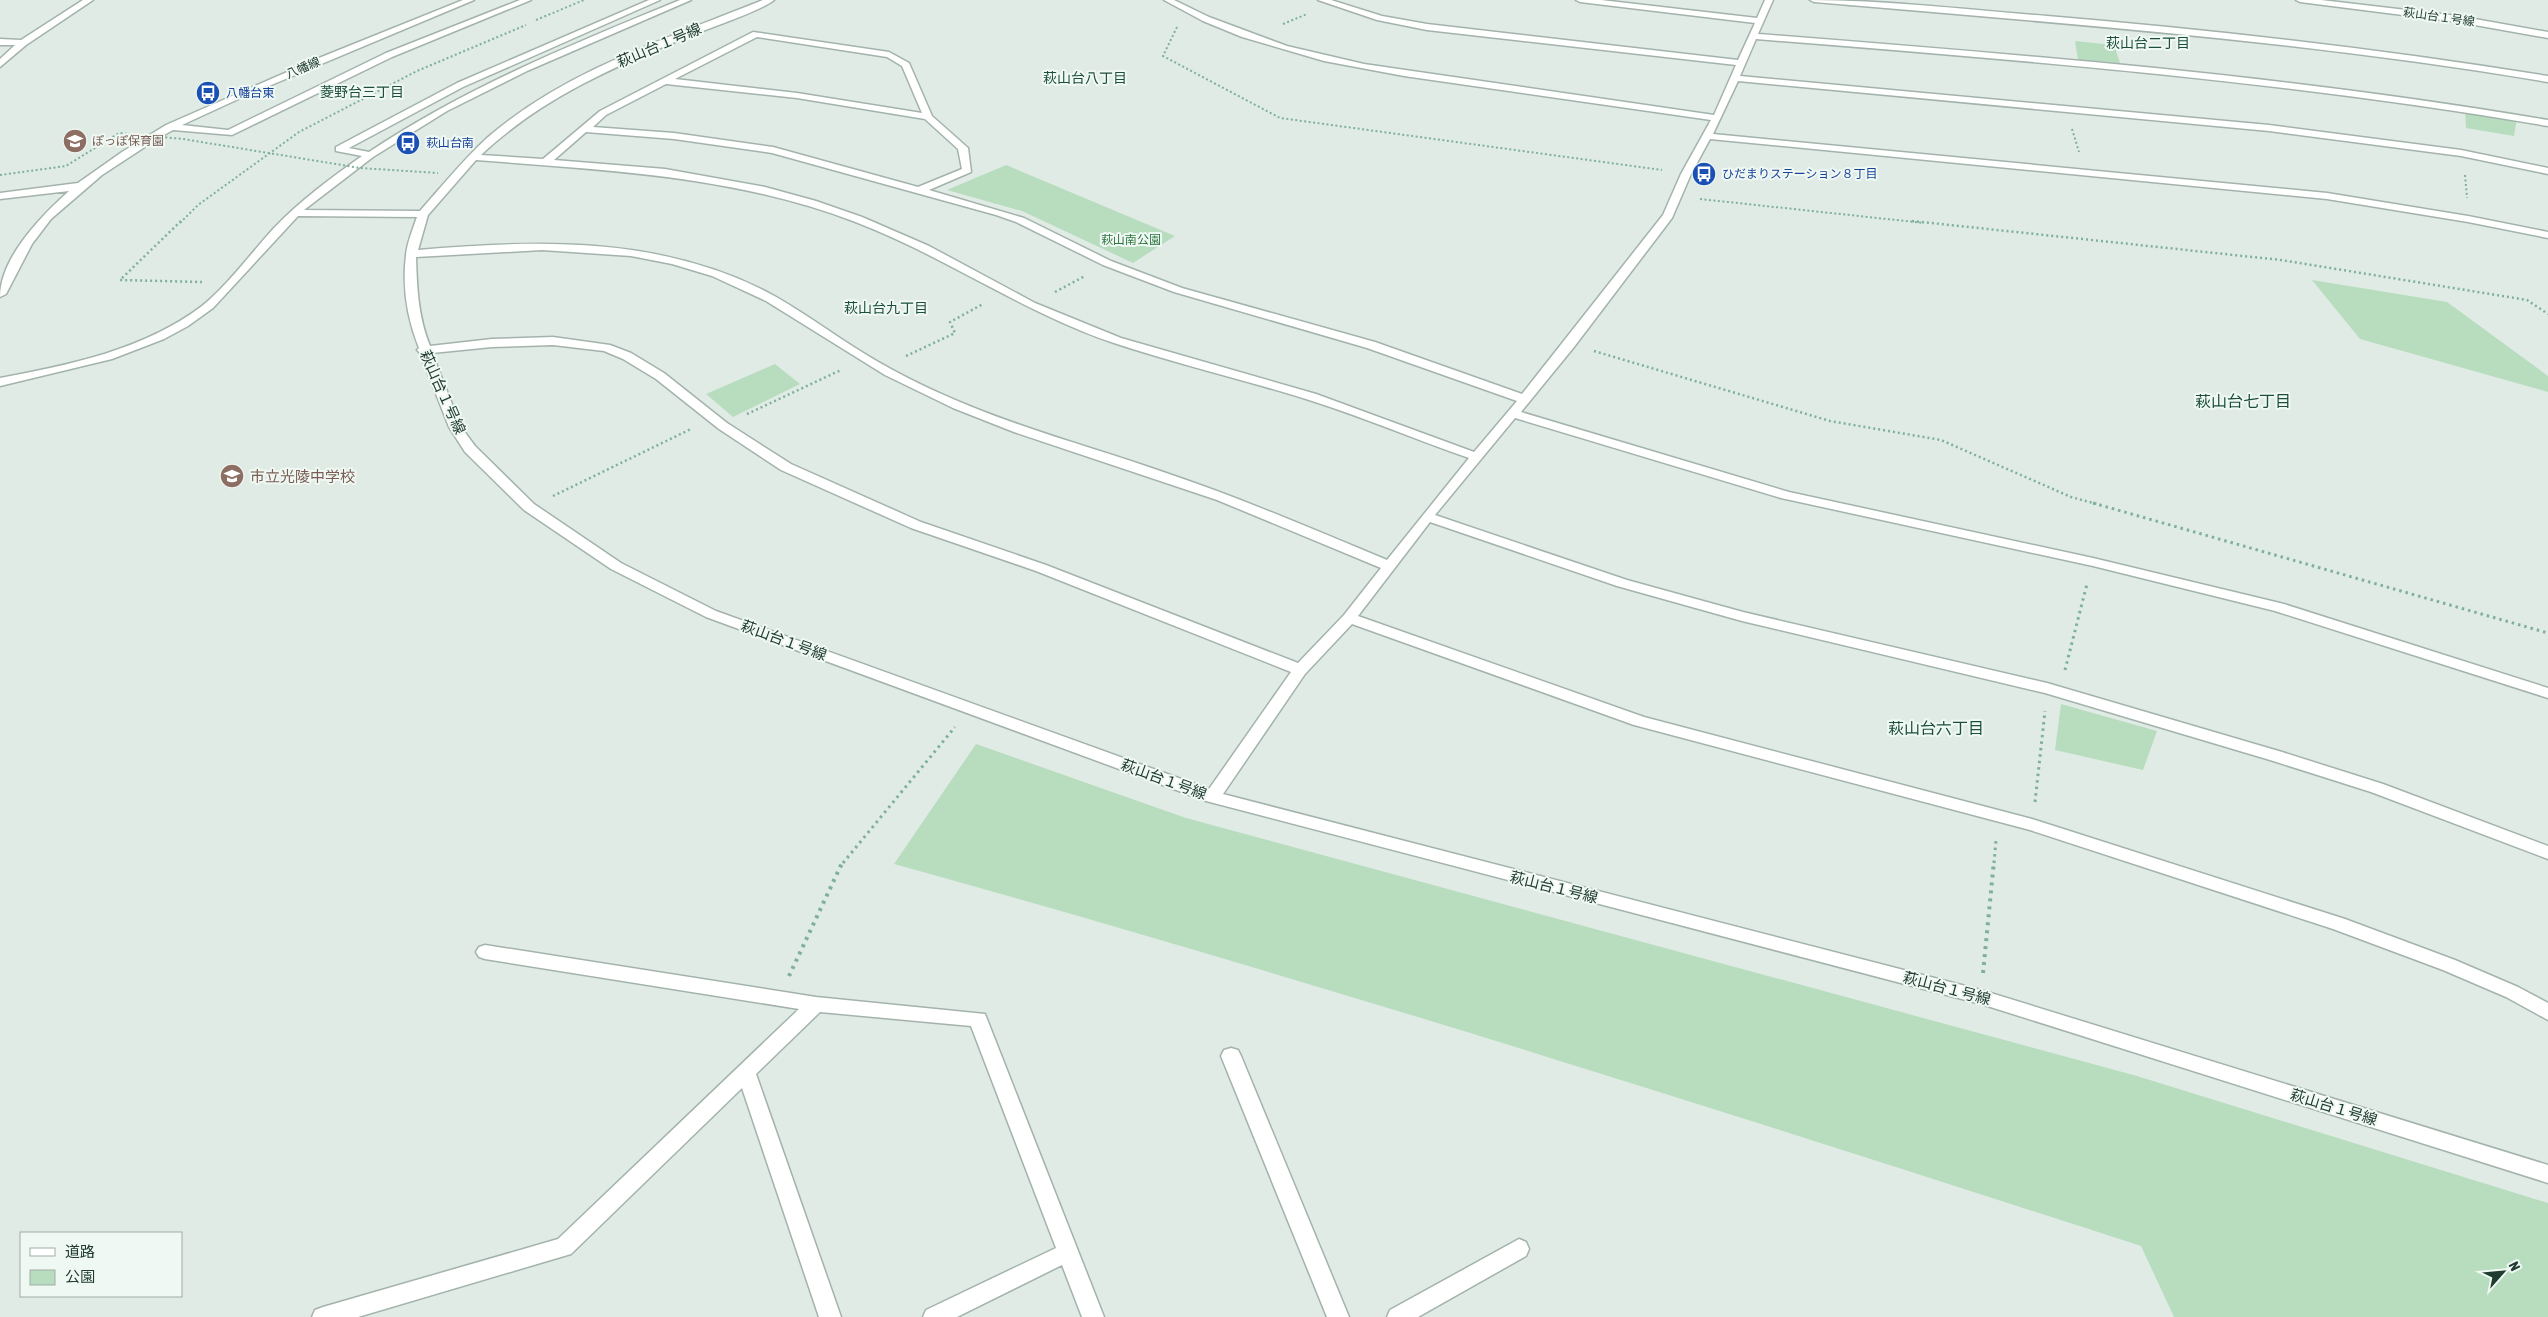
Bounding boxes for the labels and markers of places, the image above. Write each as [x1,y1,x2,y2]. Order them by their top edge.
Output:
bus stop icon: 八幡台東 [195,80,221,106]
place label: 八幡台東 [226,86,274,100]
school or university icon: ぽっぽ保育園 [62,128,88,154]
bus stop icon: 萩山台南 [395,130,421,156]
place label: ぽっぽ保育園 [92,134,164,148]
place label: 萩山台南 [426,136,474,150]
bus stop icon: ひだまりステーション８丁目 [1691,161,1717,187]
place label: ひだまりステーション８丁目 [1722,167,1878,181]
school or university icon: 市立光陵中学校 [219,463,245,489]
place label: 市立光陵中学校 [250,468,355,485]

